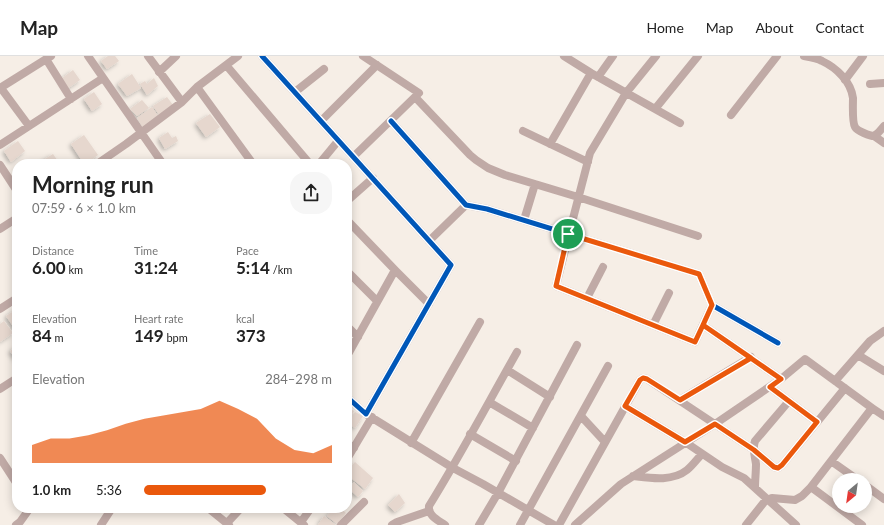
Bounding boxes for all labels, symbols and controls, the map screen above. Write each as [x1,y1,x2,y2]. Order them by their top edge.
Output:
text: Map [20,16,58,39]
text: Home [646,19,684,36]
text: Map [706,19,733,36]
text: About [755,19,793,36]
text: Contact [815,19,864,36]
text: Morning run [32,171,154,198]
button: share [290,172,332,214]
text: 07:59 · 6 × 1.0 km [32,200,136,216]
pin [551,217,585,251]
icon: arrive [557,223,579,245]
text: Distance [32,244,74,257]
text: Time [134,244,158,257]
text: Pace [236,244,259,257]
text: 6.00 [32,257,66,278]
text: 31:24 [134,257,178,278]
text: 5:14 [236,257,270,278]
text: km [66,263,83,276]
text: /km [270,263,292,276]
text: Elevation [32,312,77,325]
text: Heart rate [134,312,183,325]
text: kcal [236,312,255,325]
text: 84 [32,325,52,346]
text: 149 [134,325,164,346]
text: 373 [236,325,266,346]
text: m [52,331,64,344]
text: bpm [164,331,188,344]
text: Elevation [32,371,85,387]
text: 284–298 m [265,371,332,387]
north arrow [832,473,872,513]
map controls [832,473,872,513]
text: 1.0 km [32,482,71,498]
text: 5:36 [96,482,122,498]

